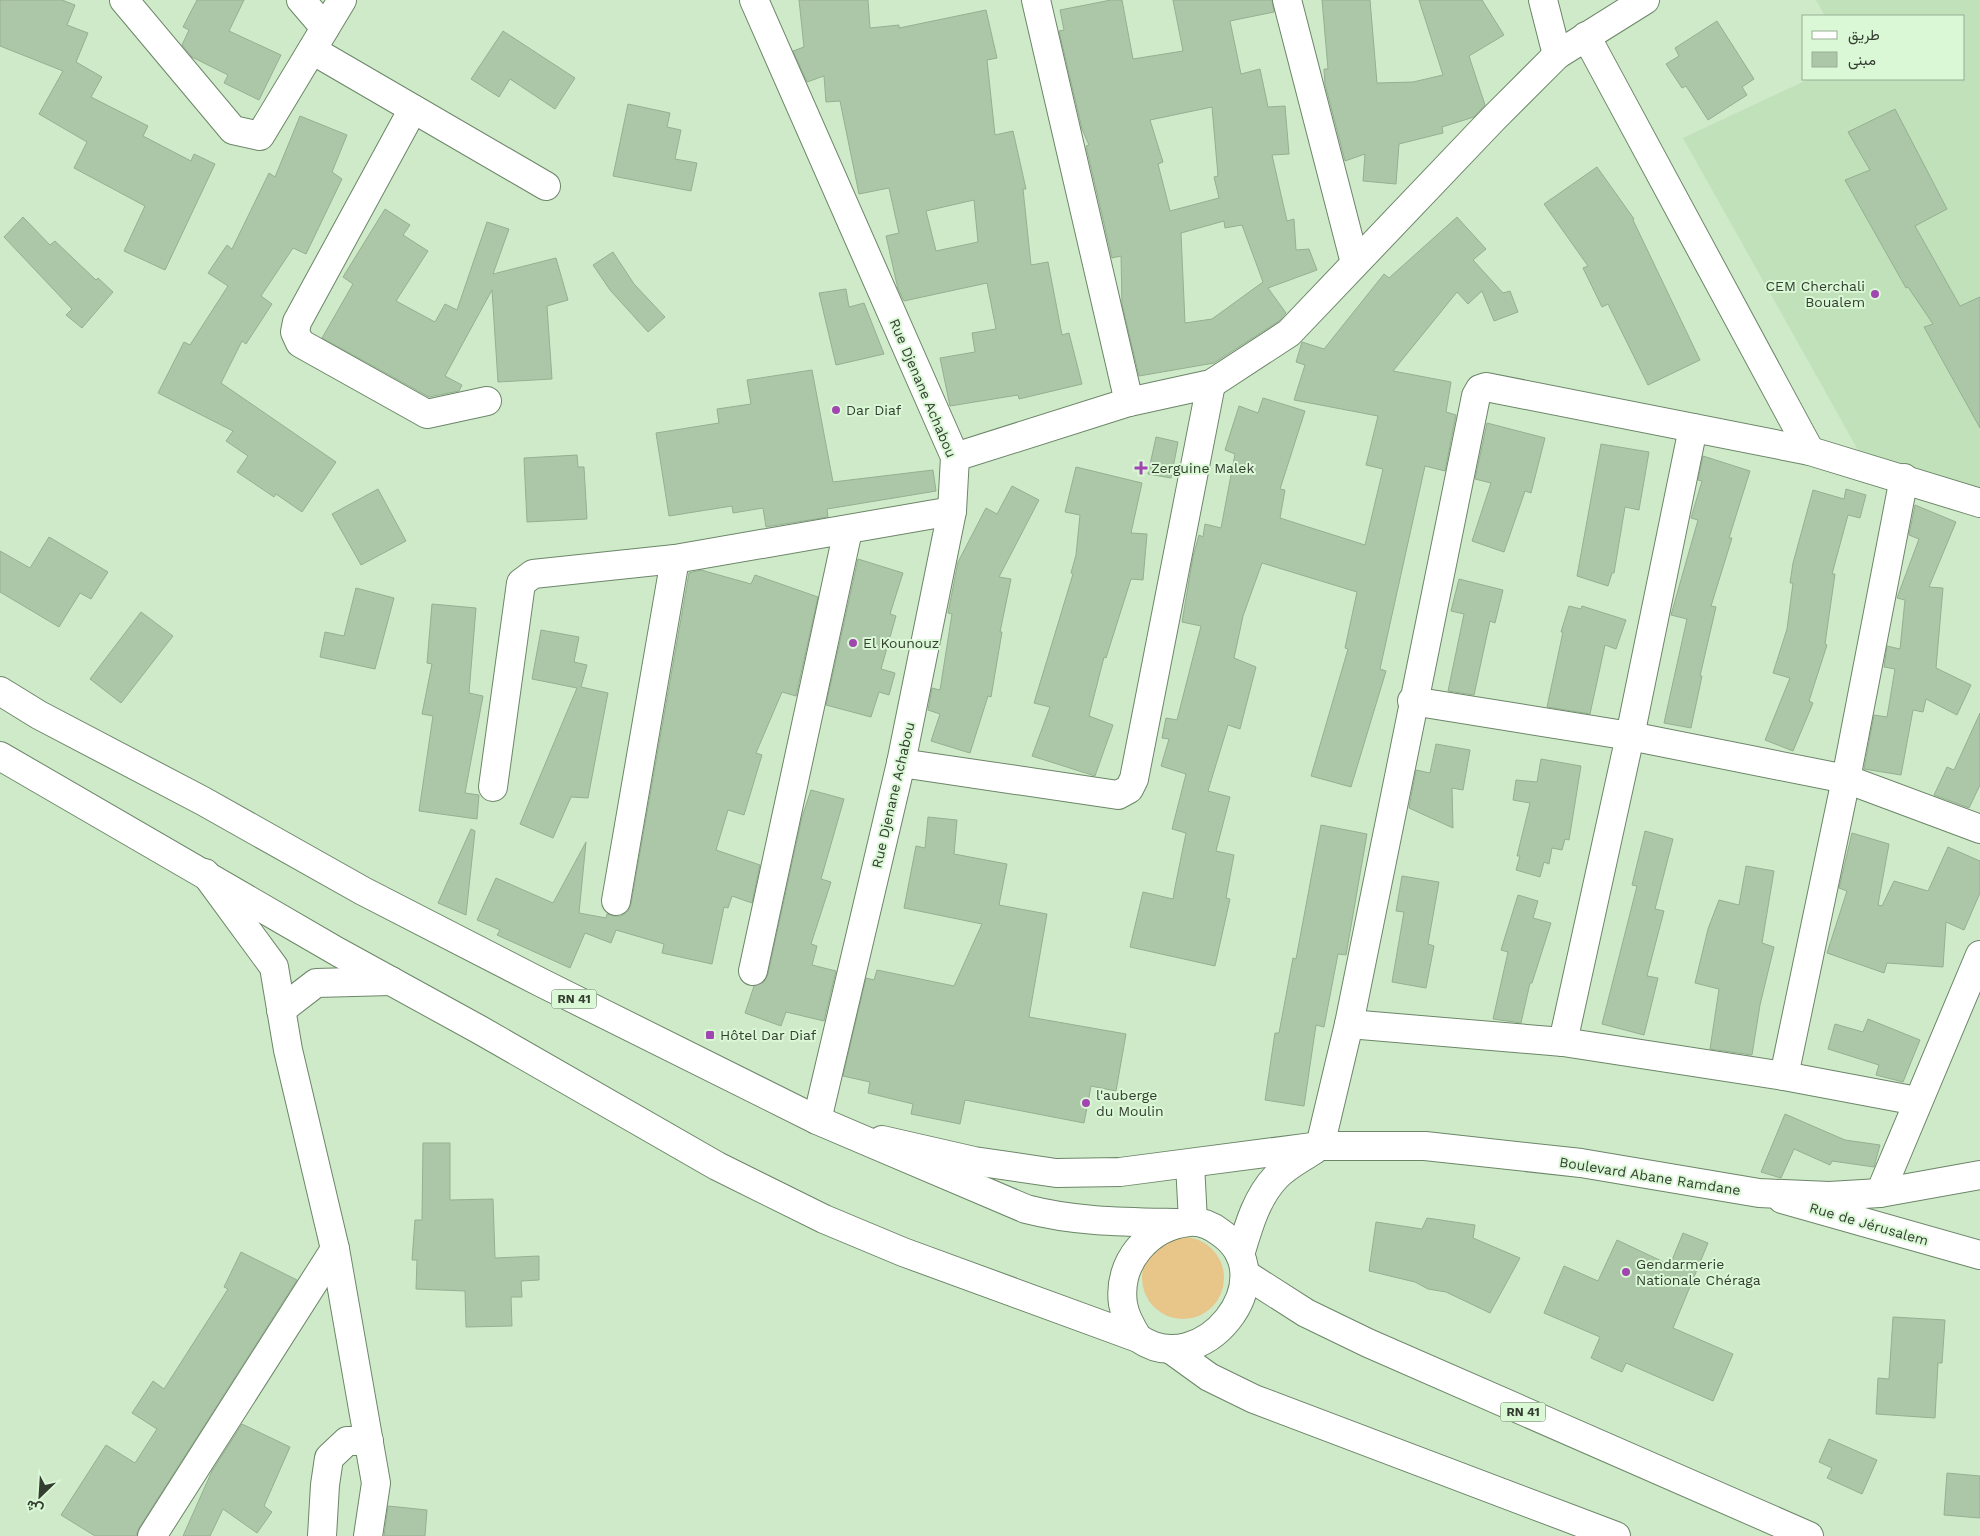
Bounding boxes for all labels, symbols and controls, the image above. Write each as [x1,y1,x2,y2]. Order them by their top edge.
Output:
legend [1802,15,1965,80]
text: طريق [1848,26,1880,45]
text: مبنى [1848,51,1876,70]
place label: CEM Cherchali Boualem [1765,278,1865,310]
marker: CEM Cherchali Boualem [1869,288,1881,300]
street label: Rue Djenane Achabou [886,316,960,460]
place label: Dar Diaf [846,402,902,418]
marker: Dar Diaf [830,404,842,416]
place label: Zerguine Malek [1151,460,1254,476]
marker: Zerguine Malek [1135,462,1147,474]
place label: El Kounouz [863,635,939,651]
marker: El Kounouz [847,637,859,649]
street label: Rue Djenane Achabou [868,720,918,870]
road number: RN 41 [552,990,596,1009]
place label: Hôtel Dar Diaf [720,1027,817,1043]
marker: Hôtel Dar Diaf [704,1029,716,1041]
place label: l'auberge du Moulin [1096,1087,1164,1119]
marker: l'auberge du Moulin [1080,1097,1092,1109]
street label: Boulevard Abane Ramdane [1558,1154,1742,1198]
street label: Rue de Jérusalem [1808,1199,1930,1249]
place label: Gendarmerie Nationale Chéraga [1636,1256,1761,1288]
marker: Gendarmerie Nationale Chéraga [1620,1266,1632,1278]
road number: RN 41 [1500,1402,1546,1421]
north arrow [15,1471,65,1521]
text: ش [23,1496,46,1519]

